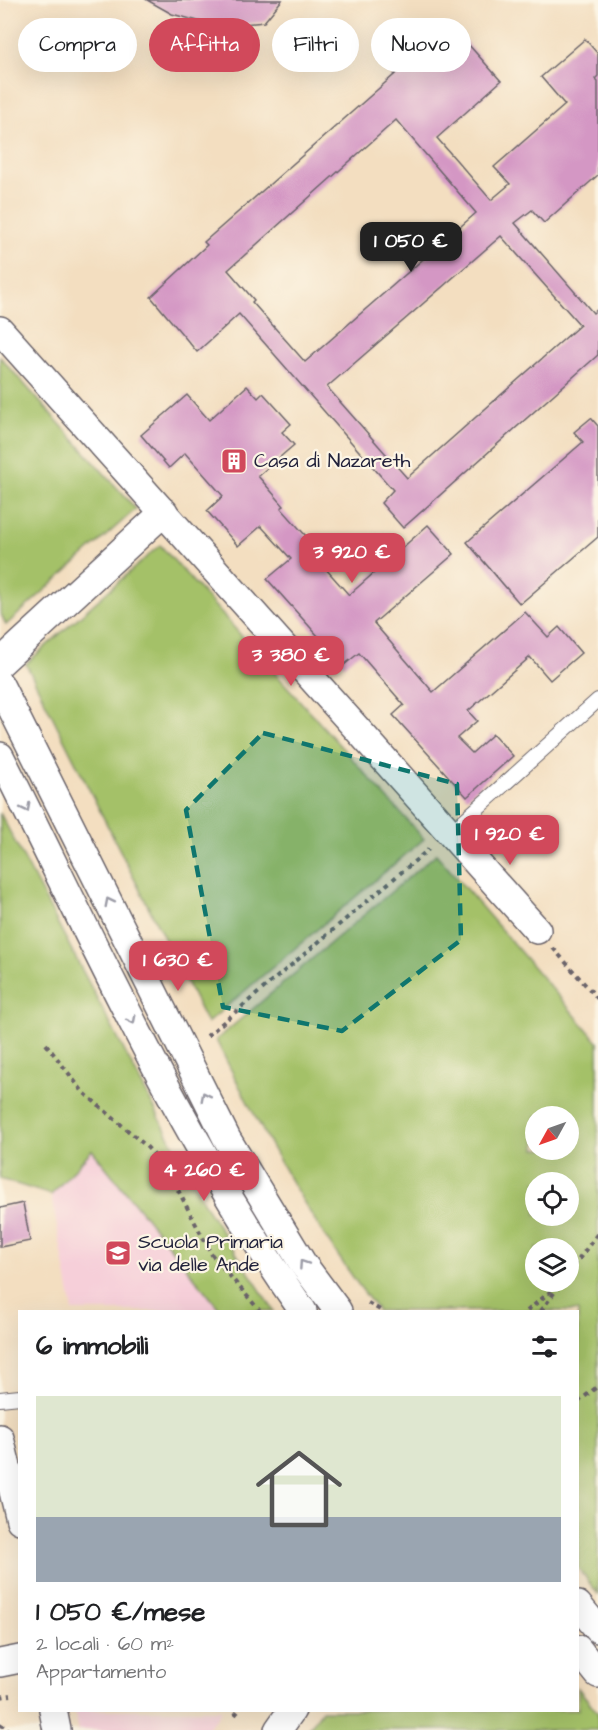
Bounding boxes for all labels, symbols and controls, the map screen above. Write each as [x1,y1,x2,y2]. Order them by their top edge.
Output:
chip: Compra [18,18,137,72]
chip: Affitta [149,18,260,72]
chip: Filtri [272,18,359,72]
chip: Nuovo [371,18,471,72]
pin: 1 050 € [356,222,466,273]
text: 1 050 € [374,227,448,255]
building icon: Casa di Nazareth [219,446,249,476]
place label: Casa di Nazareth [254,447,411,475]
pin: 3 920 € [297,533,407,584]
text: 3 920 € [313,538,391,566]
pin: 3 380 € [236,636,346,687]
text: 3 380 € [252,641,330,669]
one-way arrow [19,801,31,812]
pin: 1 920 € [455,815,565,866]
text: 1 920 € [475,820,545,848]
one-way arrow [104,898,116,909]
pin: 1 630 € [123,941,233,992]
text: 1 630 € [143,946,213,974]
one-way arrow [125,1013,137,1024]
one-way arrow [201,1091,212,1102]
north arrow [525,1106,579,1160]
map controls [525,1106,579,1292]
pin: 4 260 € [149,1151,259,1202]
text: 4 260 € [163,1156,245,1184]
button: locate [525,1172,579,1226]
place label: Scuola Primaria via delle Ande [138,1228,283,1279]
school or university icon: Scuola Primaria via delle Ande [103,1238,133,1268]
button: layers [525,1238,579,1292]
one-way arrow [299,1259,310,1270]
text: 6 immobili [36,1328,148,1364]
icon: filters [528,1330,561,1363]
icon: home [245,1435,353,1543]
text: 1 050 €/mese [36,1594,205,1630]
text: 2 locali · 60 m² [36,1630,174,1658]
text: Appartamento [36,1658,166,1686]

